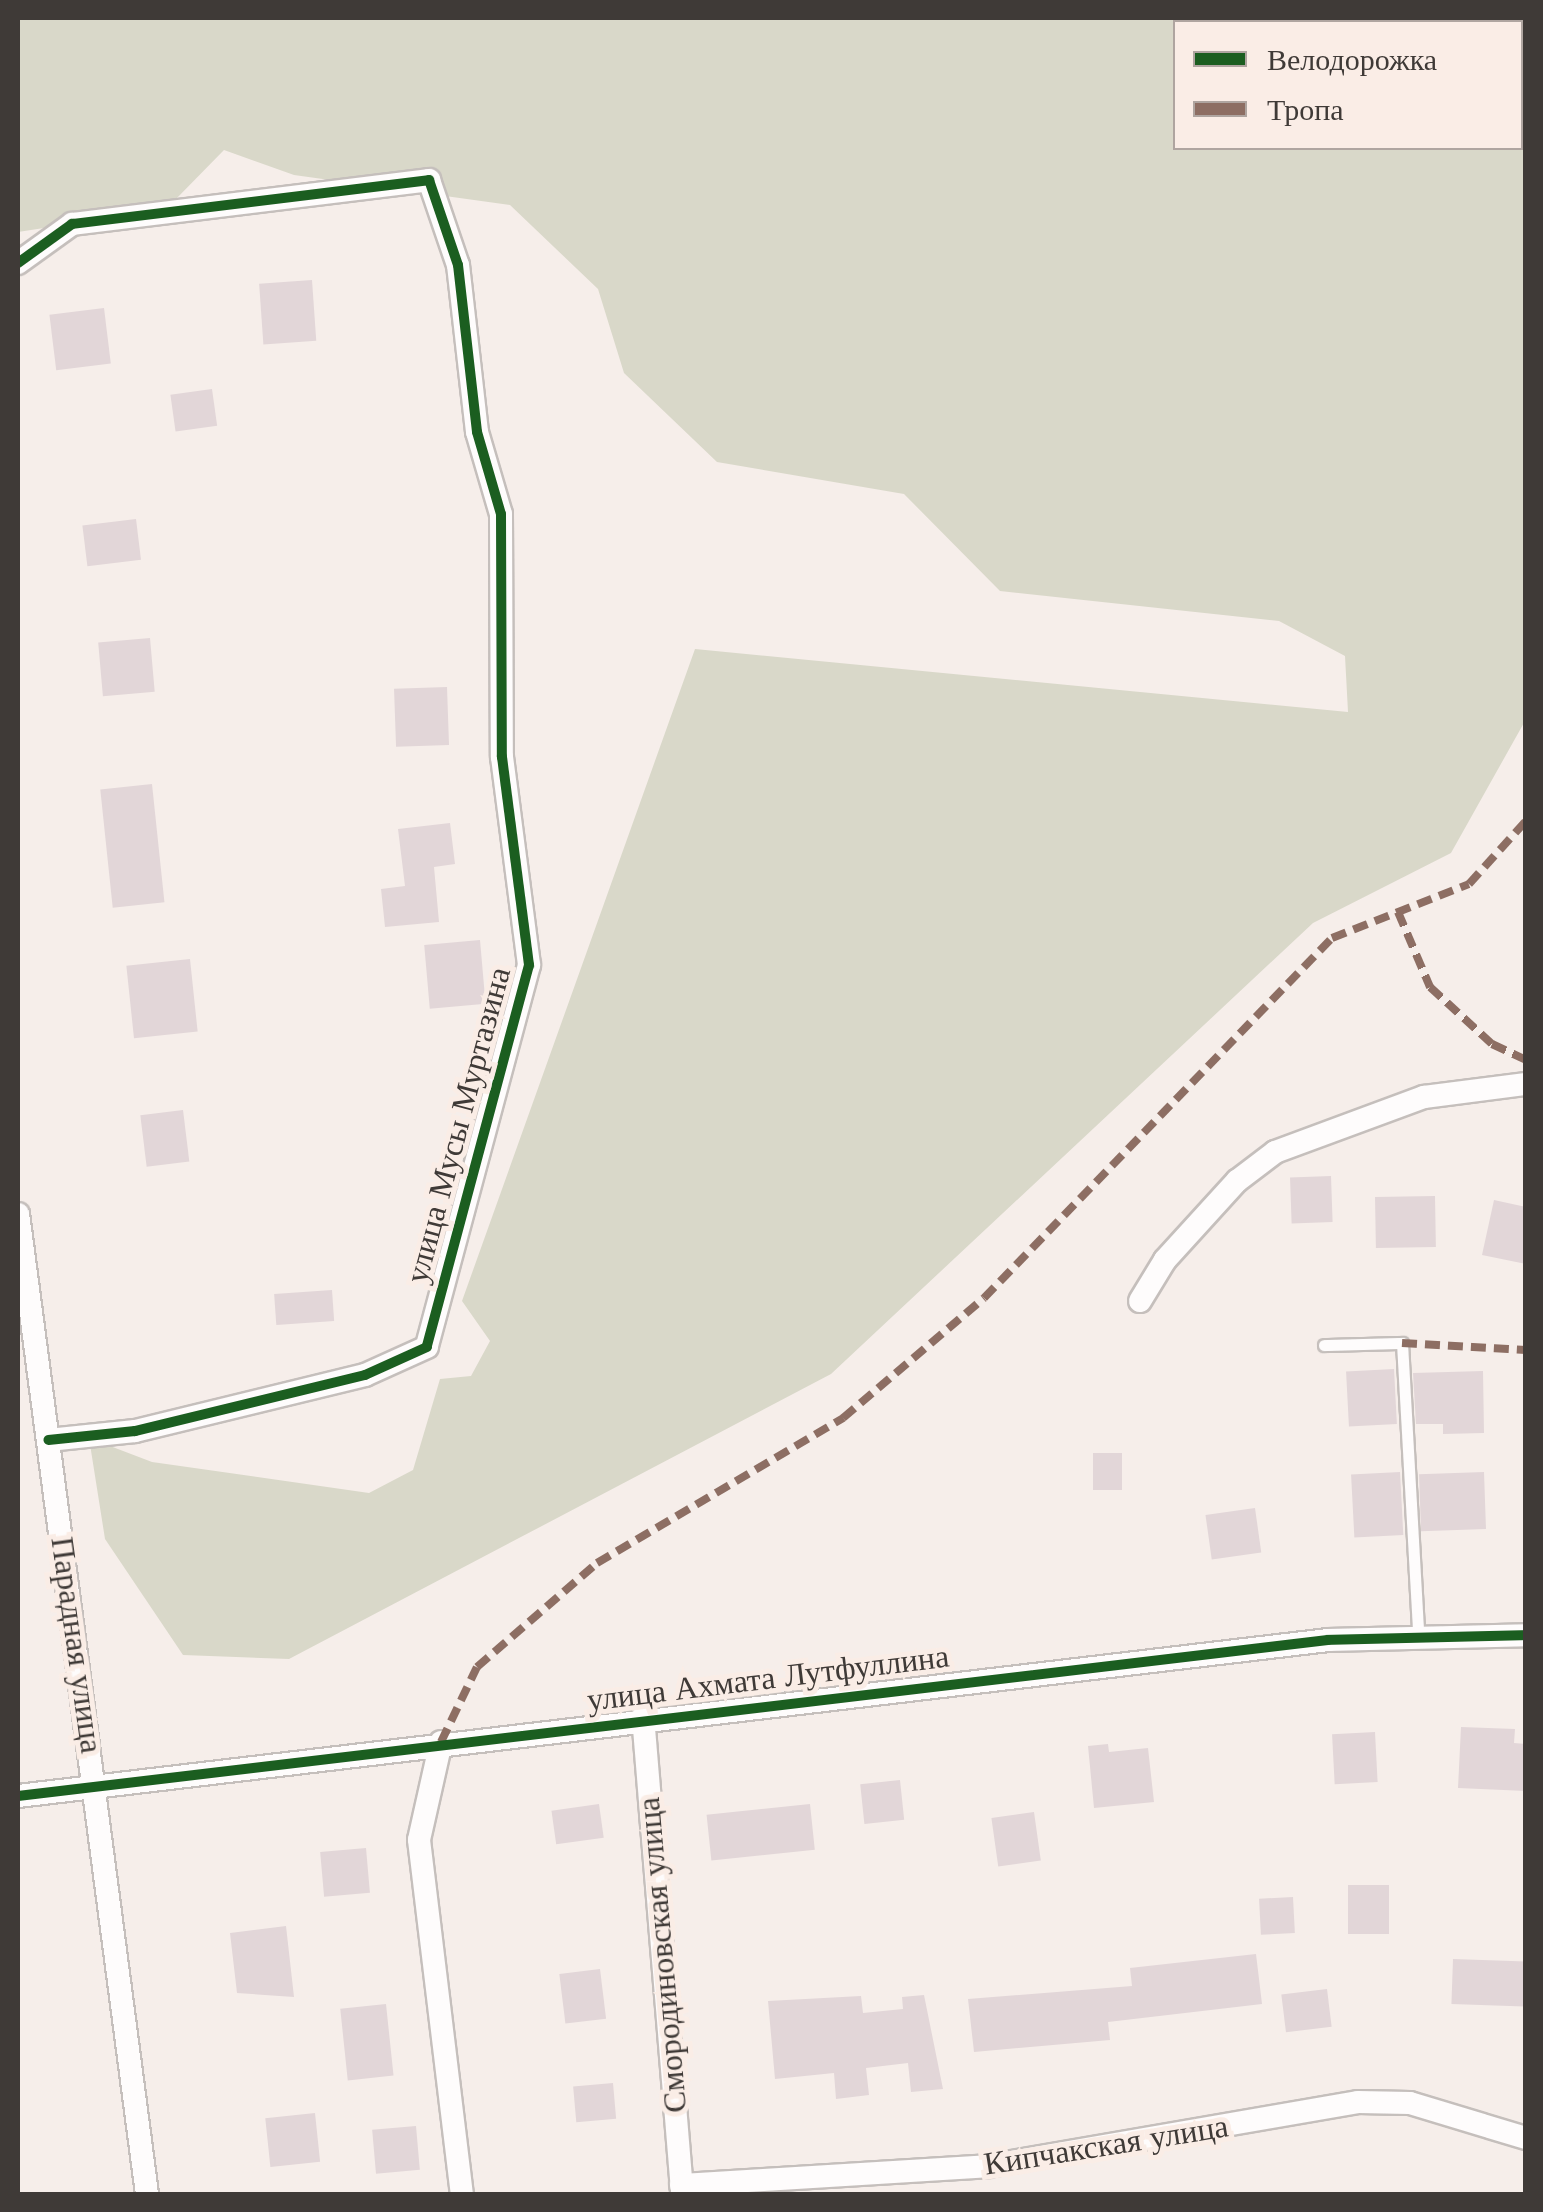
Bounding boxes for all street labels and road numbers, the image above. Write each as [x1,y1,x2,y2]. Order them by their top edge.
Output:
street label: улица Мусы Муртазина [397,963,519,1287]
street label: Парадная улица [43,1534,111,1756]
street label: улица Ахмата Лутфуллина [585,1637,951,1719]
street label: Смородиновская улица [629,1796,695,2114]
street label: Кипчакская улица [981,2107,1231,2183]

